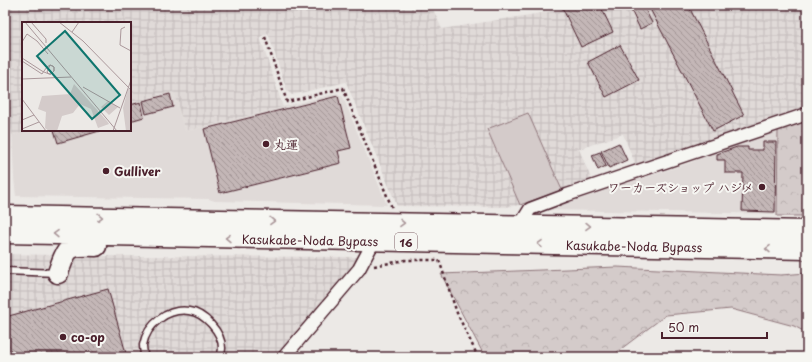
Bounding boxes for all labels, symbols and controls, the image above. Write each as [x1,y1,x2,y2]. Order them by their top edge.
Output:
inset map [22,22,131,131]
place label: 丸運 [274,135,298,153]
marker: 丸運 [261,139,271,149]
place label: Gulliver [114,162,161,180]
marker: Gulliver [101,166,111,176]
place label: ワーカーズショップ ハジメ [608,178,754,196]
marker: ワーカーズショップ ハジメ [757,182,767,192]
one-way arrow [97,213,103,221]
one-way arrow [269,216,275,225]
one-way arrow [399,219,405,227]
one-way arrow [585,222,591,231]
one-way arrow [53,230,59,238]
street label: Kasukabe-Noda Bypass [242,230,379,250]
road number: 16 [395,233,417,251]
one-way arrow [225,234,231,242]
street label: Kasukabe-Noda Bypass [566,236,703,256]
one-way arrow [537,240,543,249]
one-way arrow [765,245,771,253]
scale bar [662,314,767,340]
text: 50 m [668,318,699,336]
place label: co-op [71,328,105,346]
marker: co-op [58,332,68,342]

